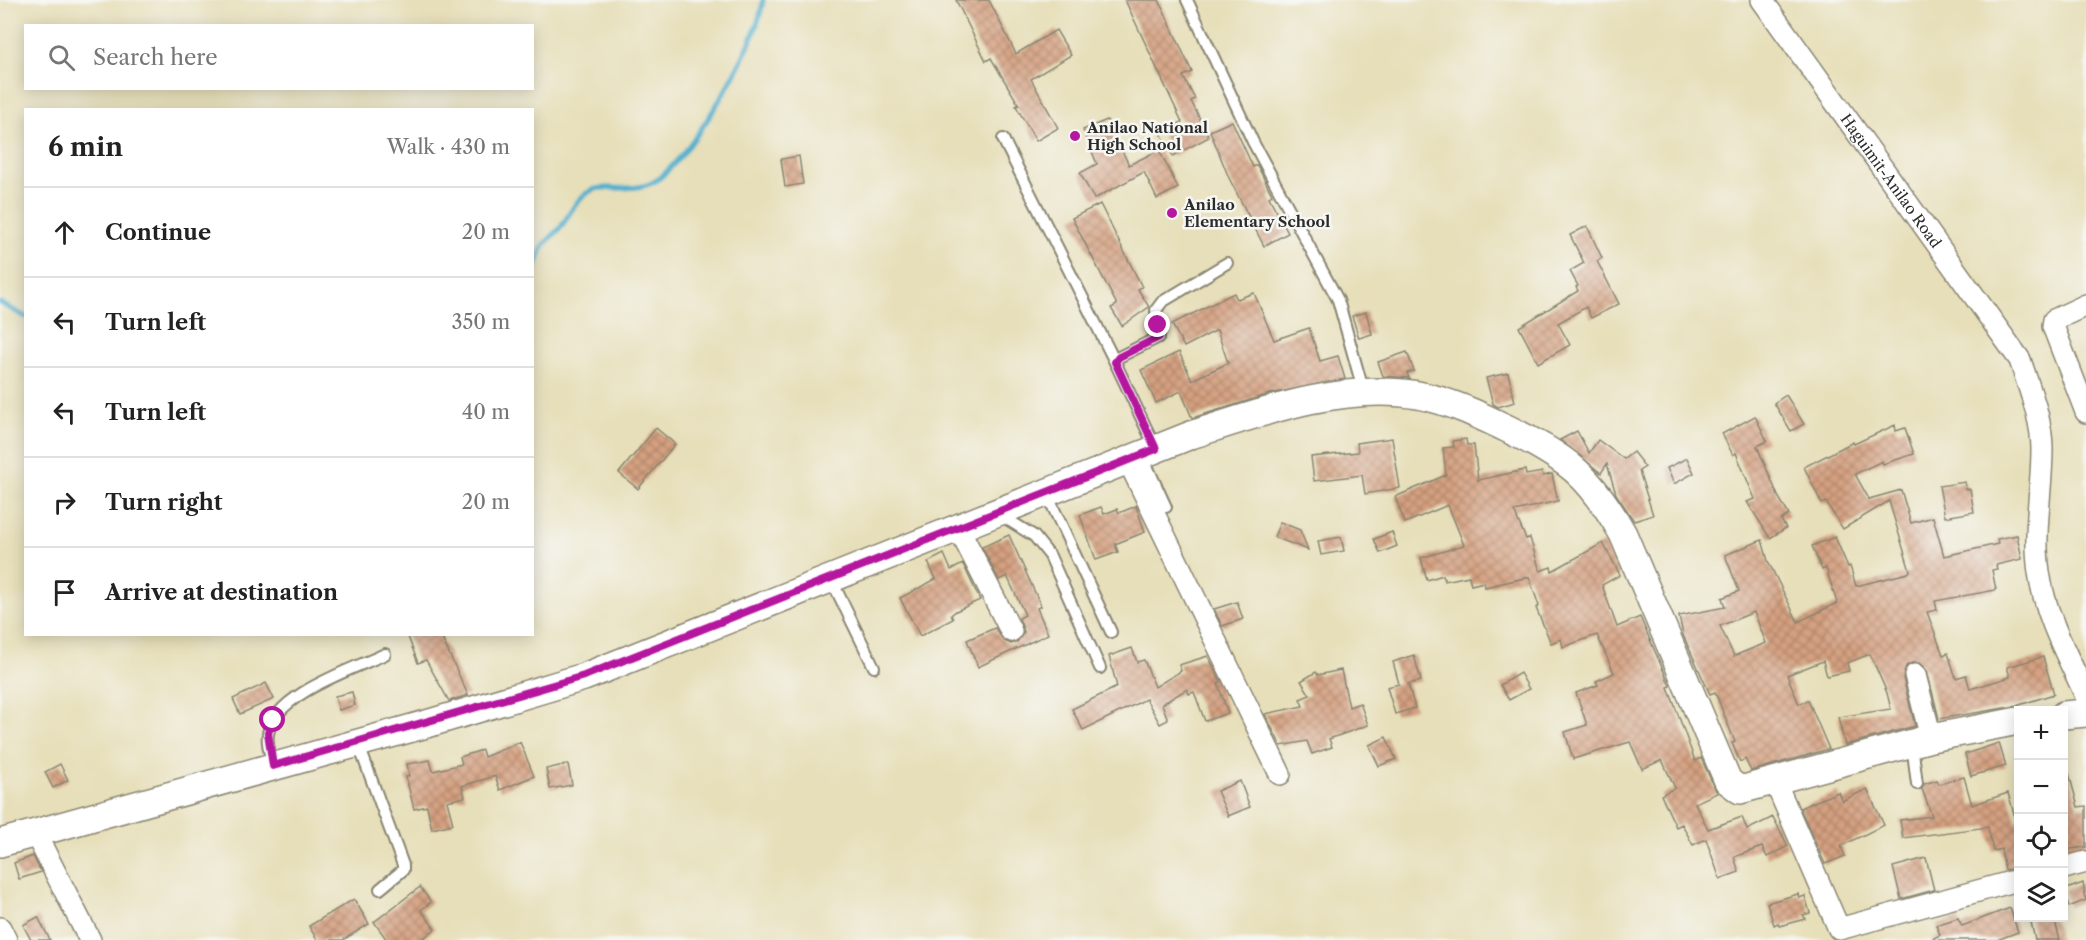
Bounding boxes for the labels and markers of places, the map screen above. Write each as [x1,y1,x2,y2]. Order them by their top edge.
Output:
place label: Anilao National High School [1086,118,1208,154]
marker: Anilao National High School [1068,129,1082,143]
place label: Anilao Elementary School [1183,195,1330,231]
marker: Anilao Elementary School [1165,206,1179,220]

